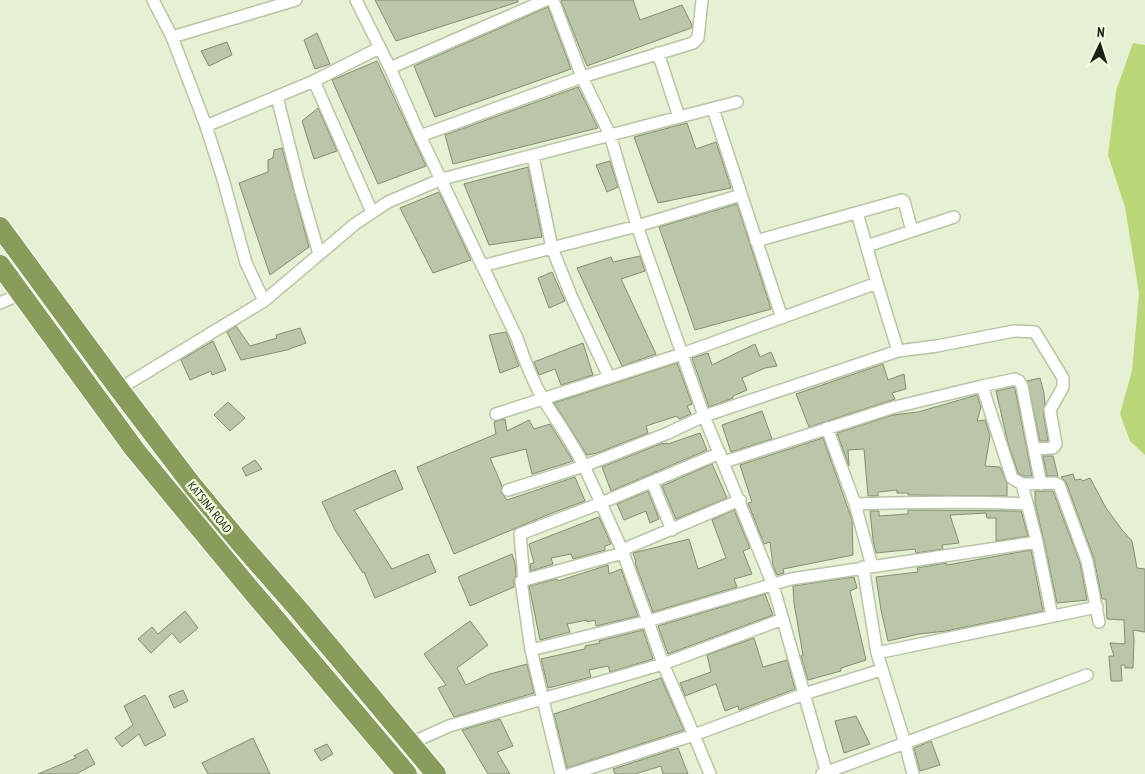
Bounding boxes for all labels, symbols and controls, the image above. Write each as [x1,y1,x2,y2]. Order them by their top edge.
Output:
north arrow [1075,20,1125,70]
text: N [1097,23,1105,41]
street label: KATSINA ROAD [185,478,235,536]

